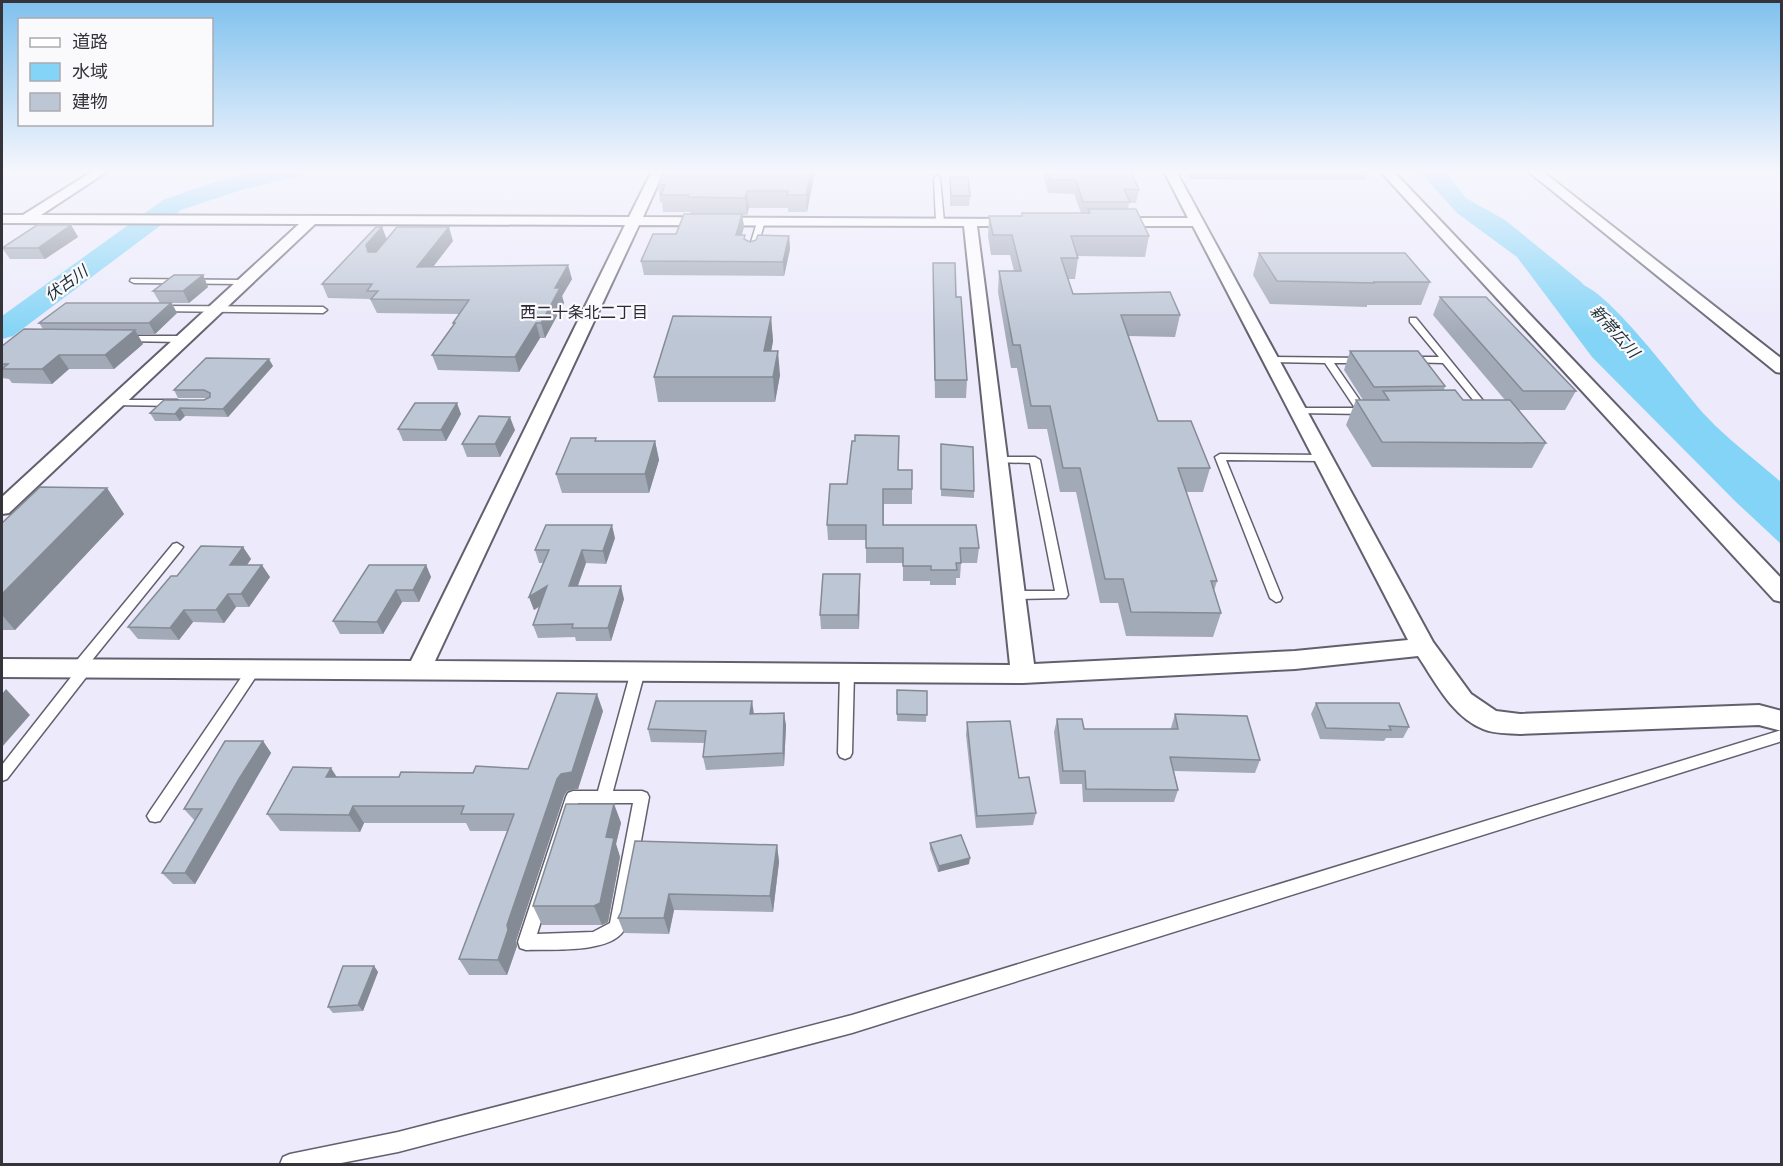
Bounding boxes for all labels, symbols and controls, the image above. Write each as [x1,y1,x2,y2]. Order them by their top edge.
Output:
legend [18,18,213,126]
text: 道路 [72,29,108,53]
text: 水域 [72,59,108,83]
text: 建物 [72,89,108,113]
water label: 伏古川 [40,259,93,306]
water label: 新帯広川 [1585,300,1646,364]
district label: 西二十条北二丁目 [520,301,648,323]

